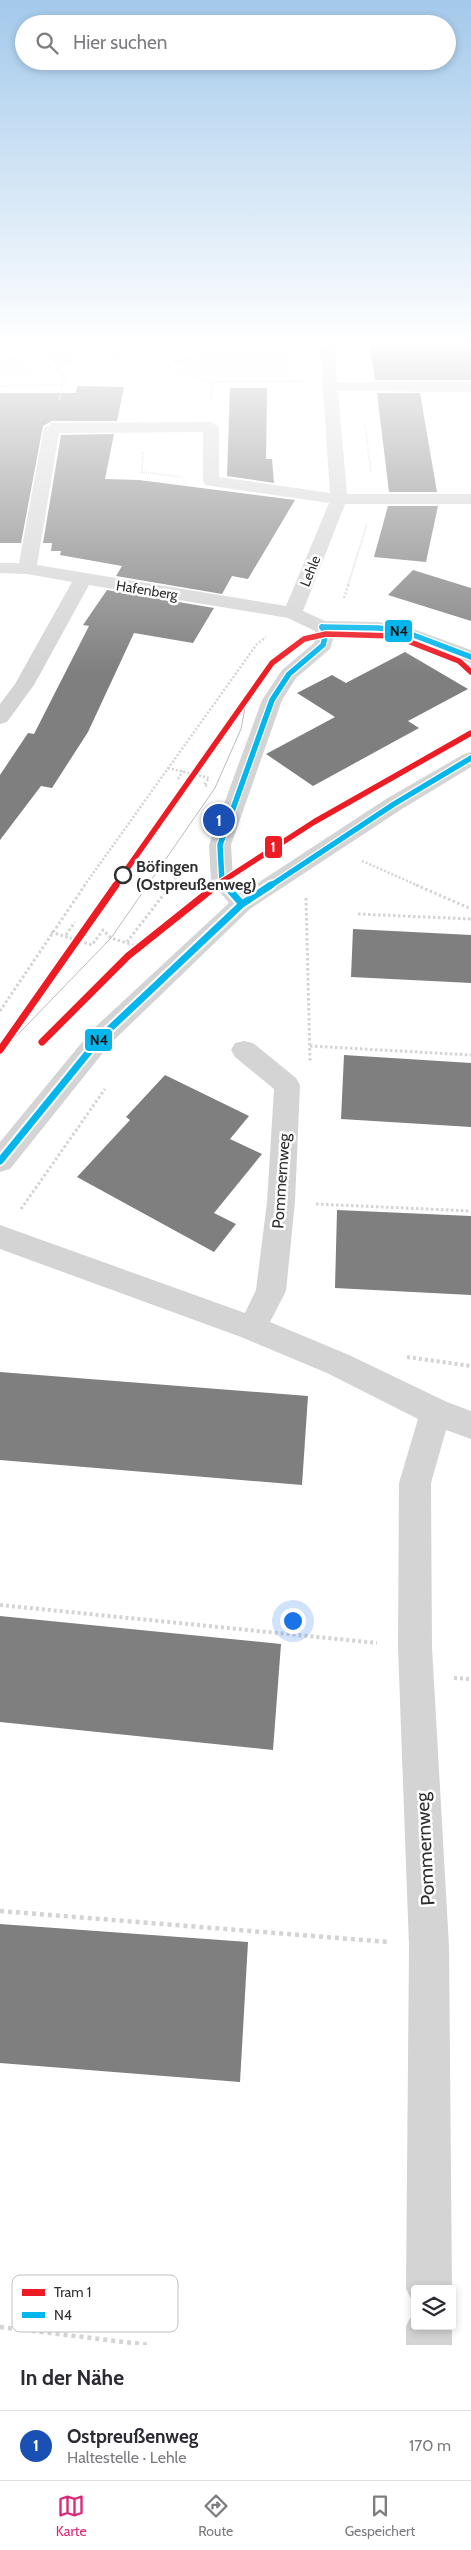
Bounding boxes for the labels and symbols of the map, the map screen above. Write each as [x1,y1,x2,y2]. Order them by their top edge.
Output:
street label: Lehle [296,553,324,589]
street label: Hafenberg [115,576,180,604]
line badge: N4 [384,619,413,643]
text: N4 [390,622,408,640]
pin: 1 [203,801,235,839]
line badge: 1 [264,835,283,859]
text: 1 [270,838,276,856]
place label: Böfingen (Ostpreußenweg) [136,857,257,894]
marker: Böfingen (Ostpreußenweg) [114,866,132,884]
line badge: N4 [84,1028,113,1052]
text: N4 [90,1031,108,1049]
street label: Pommernweg [268,1132,294,1229]
your location [280,1608,306,1634]
street label: Pommernweg [411,1791,439,1906]
legend [12,2275,178,2332]
text: Tram 1 [54,2283,91,2301]
text: N4 [54,2306,72,2324]

